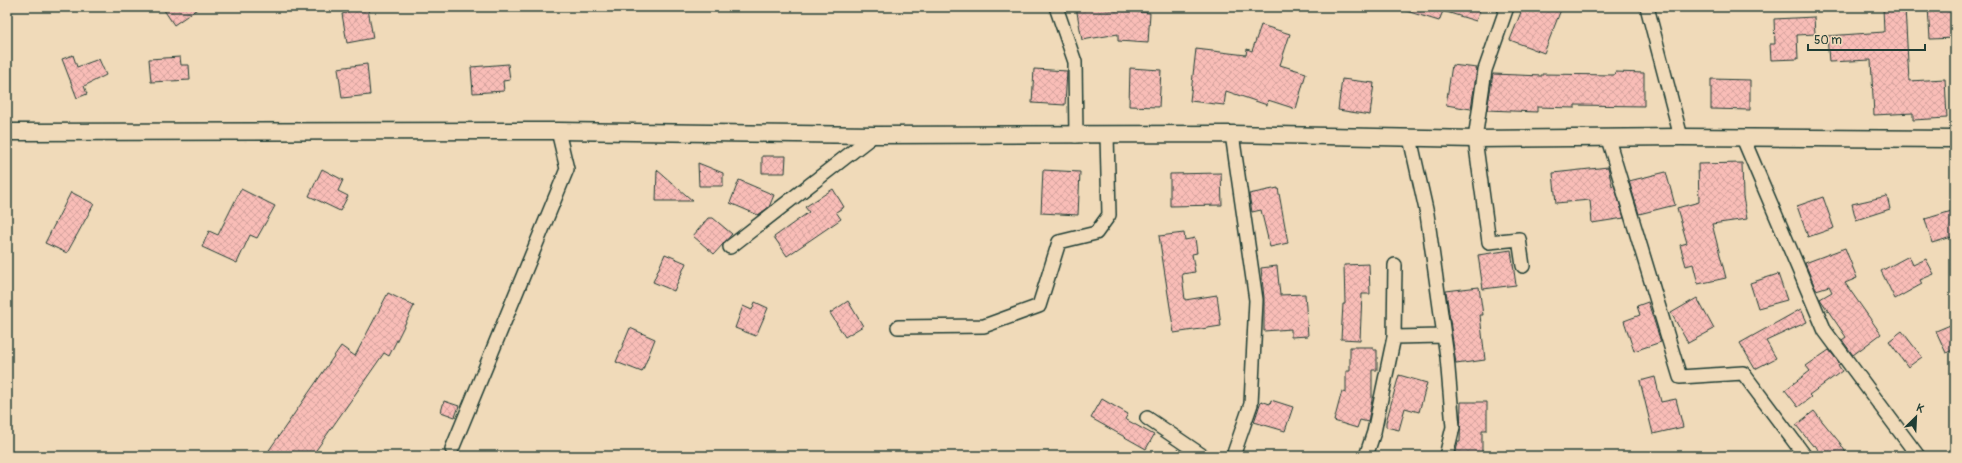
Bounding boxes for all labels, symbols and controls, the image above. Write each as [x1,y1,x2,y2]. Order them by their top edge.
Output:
scale bar [1808,26,1925,52]
text: 50 m [1814,33,1842,48]
north arrow [1896,397,1936,437]
text: K [1914,401,1926,416]

